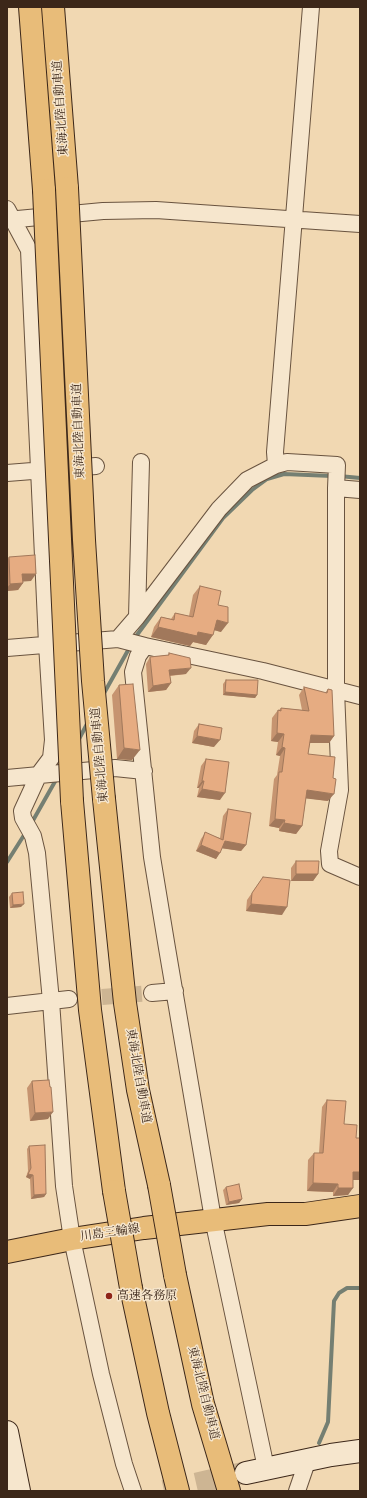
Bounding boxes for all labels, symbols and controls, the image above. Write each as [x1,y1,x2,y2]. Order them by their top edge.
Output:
street label: 東海北陸自動車道 [50,60,72,156]
street label: 東海北陸自動車道 [70,383,88,479]
street label: 東海北陸自動車道 [89,707,111,803]
street label: 東海北陸自動車道 [123,1027,153,1125]
street label: 川島三輪線 [79,1222,141,1244]
place label: 高速各務原 [117,1289,177,1303]
marker: 高速各務原 [104,1291,114,1301]
street label: 東海北陸自動車道 [184,1345,222,1441]

